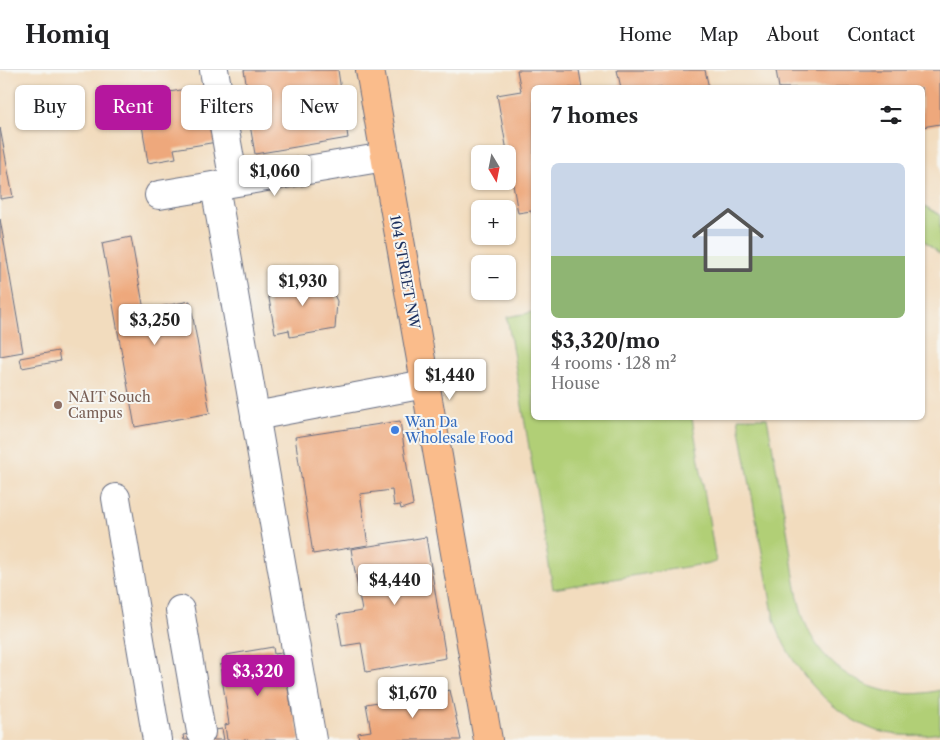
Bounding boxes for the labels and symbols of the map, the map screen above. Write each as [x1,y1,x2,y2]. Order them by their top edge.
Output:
north arrow [471,145,516,190]
pin: $1,060 [234,154,316,197]
street label: 104 STREET NW [386,213,424,331]
pin: $1,930 [262,264,344,307]
pin: $3,250 [114,304,196,346]
pin: $1,440 [409,358,491,401]
place label: NAIT Souch Campus [68,388,151,422]
marker: NAIT Souch Campus [52,399,64,411]
place label: Wan Da Wholesale Food [404,413,514,447]
marker: Wan Da Wholesale Food [389,424,401,436]
pin: $4,440 [354,564,436,606]
pin: $3,320 [217,654,299,697]
pin: $1,670 [372,676,454,719]

